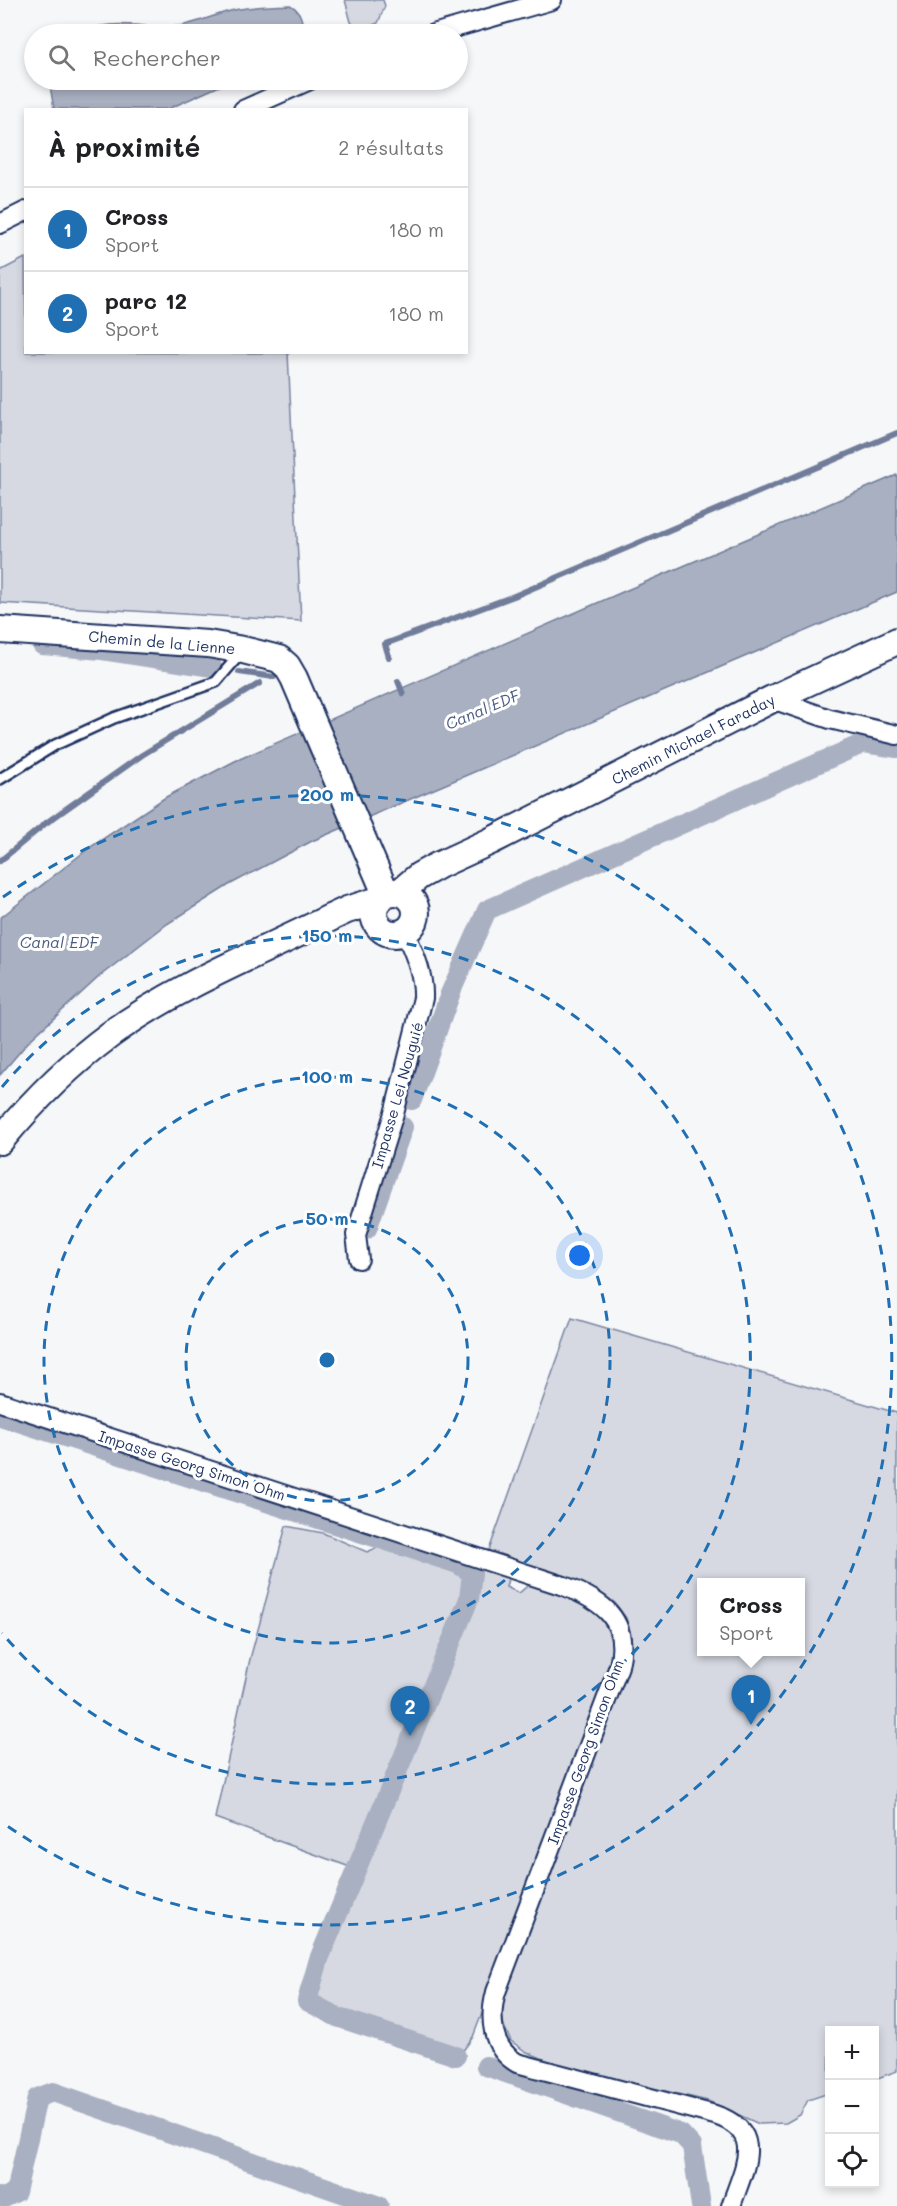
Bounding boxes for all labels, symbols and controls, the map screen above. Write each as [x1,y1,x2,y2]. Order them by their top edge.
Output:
search box [24,24,468,90]
icon: search [45,41,78,74]
text: Rechercher [93,43,221,72]
text: À proximité [48,130,200,164]
text: 2 résultats [338,134,444,160]
text: Cross [105,202,168,231]
text: 1 [63,216,72,242]
text: 180 m [388,216,444,242]
text: Sport [105,231,159,257]
text: parc 12 [105,286,187,315]
text: 2 [62,300,73,326]
text: 180 m [388,300,444,326]
text: Sport [105,315,159,341]
street label: Chemin de la Lienne [88,626,236,658]
water label: Canal EDF [442,684,523,734]
street label: Chemin Michael Faraday [608,689,778,789]
text: 200 m [300,782,354,806]
text: 150 m [302,923,352,947]
water label: Canal EDF [20,931,99,952]
street label: Impasse Lei Nouguié [367,1020,427,1170]
text: 100 m [301,1064,353,1088]
text: 50 m [306,1206,348,1230]
your location [565,1241,594,1270]
centre of rings [317,1350,337,1370]
street label: Impasse Georg Simon Ohm [96,1425,288,1505]
popup [697,1578,805,1656]
text: Cross [719,1590,783,1619]
text: Sport [719,1619,774,1645]
street label: Impasse Georg Simon Ohm [542,1657,628,1847]
pin: 1 [732,1676,771,1725]
pin: 2 [390,1686,430,1736]
map controls [825,2026,879,2188]
button: + [825,2026,879,2080]
button: − [825,2080,879,2134]
button: locate [825,2134,879,2188]

